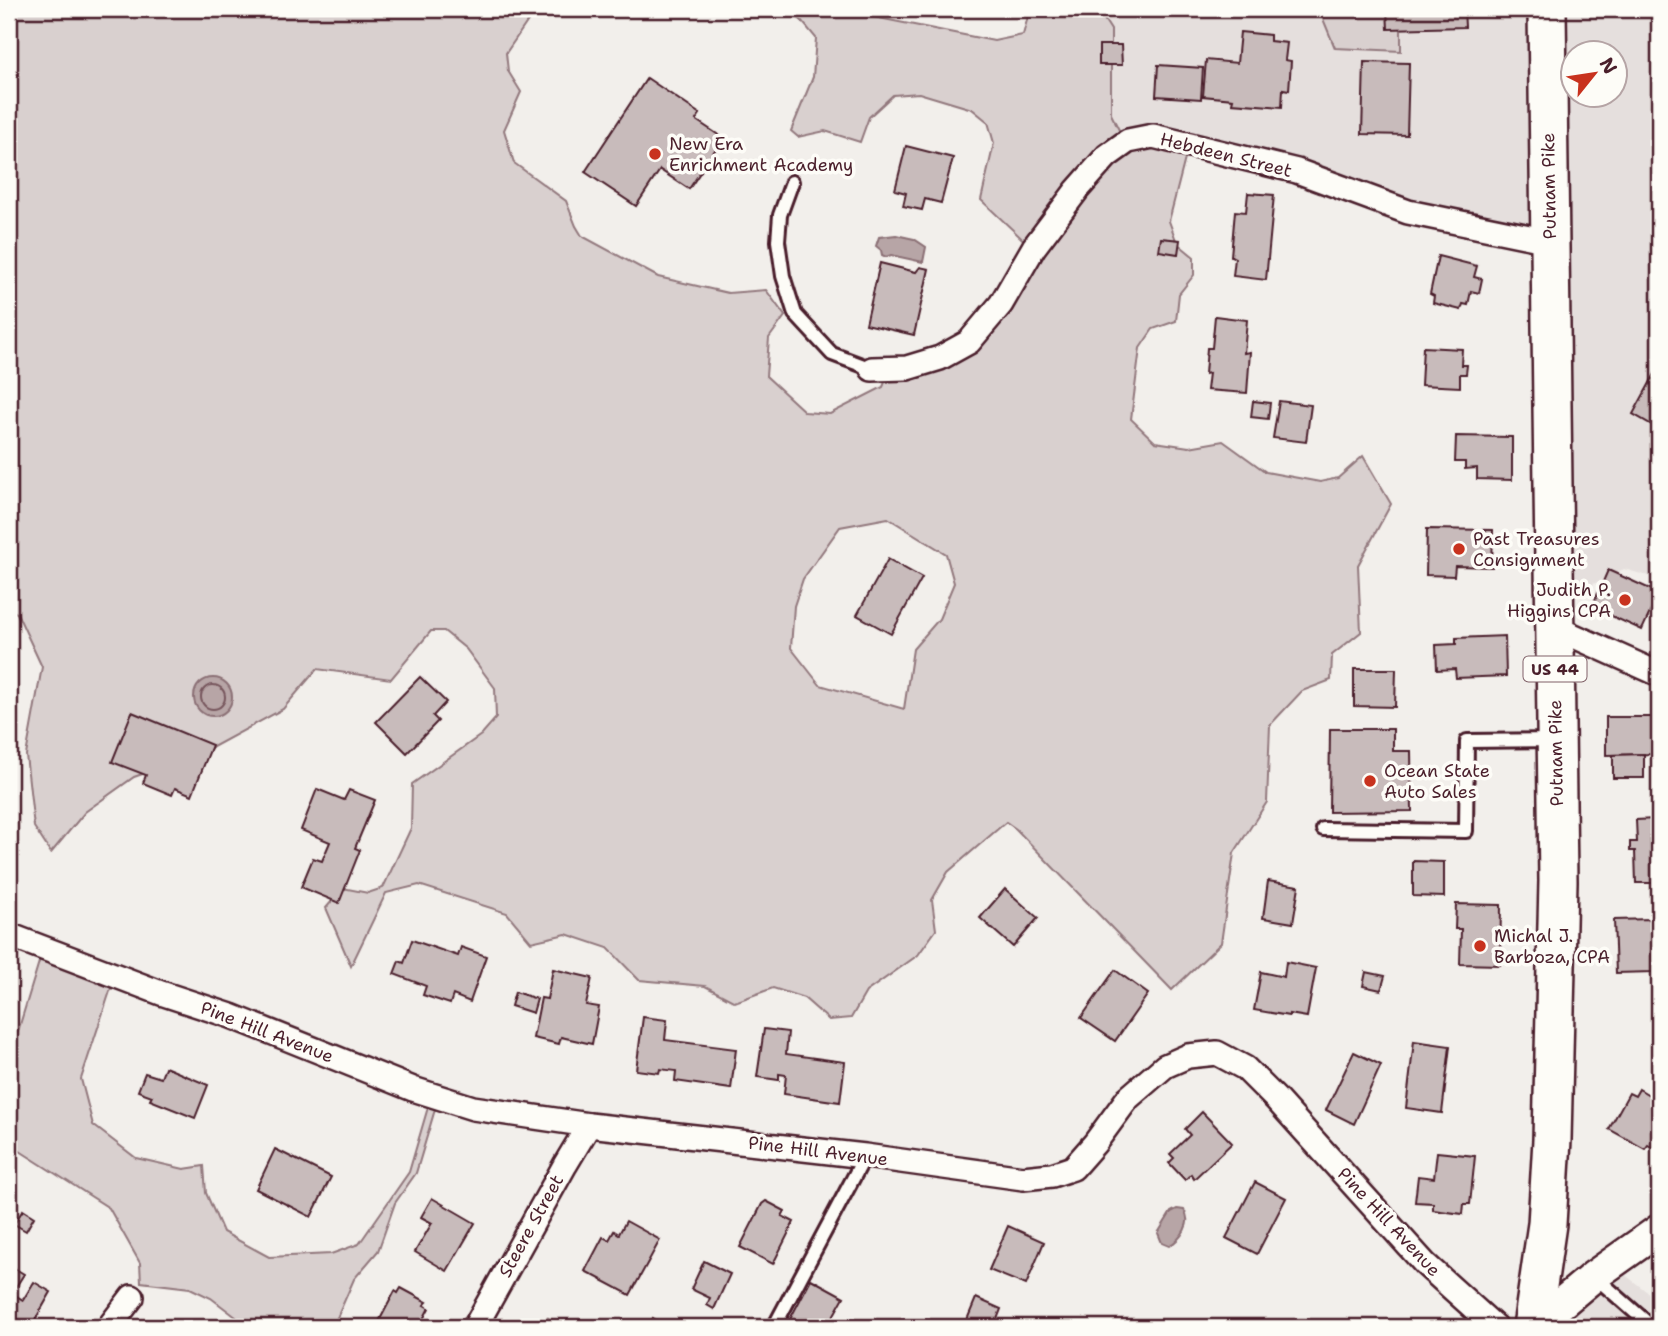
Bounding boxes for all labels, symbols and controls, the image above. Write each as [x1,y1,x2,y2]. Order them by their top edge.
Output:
north arrow [1560,38,1630,108]
text: N [1594,53,1623,79]
street label: Hebdeen Street [1158,127,1295,183]
place label: New Era Enrichment Academy [669,132,853,177]
street label: Putnam Pike [1536,132,1562,240]
marker: New Era Enrichment Academy [647,146,663,162]
place label: Past Treasures Consignment [1473,527,1600,572]
marker: Past Treasures Consignment [1451,541,1467,557]
place label: Judith P. Higgins CPA [1507,578,1611,623]
marker: Judith P. Higgins CPA [1617,592,1633,608]
road number: US 44 [1524,656,1586,682]
street label: Putnam Pike [1543,699,1569,807]
place label: Ocean State Auto Sales [1384,759,1490,804]
marker: Ocean State Auto Sales [1362,773,1378,789]
place label: Michal J. Barboza, CPA [1494,924,1610,969]
marker: Michal J. Barboza, CPA [1472,938,1488,954]
street label: Pine Hill Avenue [197,996,337,1068]
street label: Pine Hill Avenue [747,1131,889,1171]
street label: Pine Hill Avenue [1332,1162,1446,1282]
street label: Steere Street [493,1170,569,1282]

